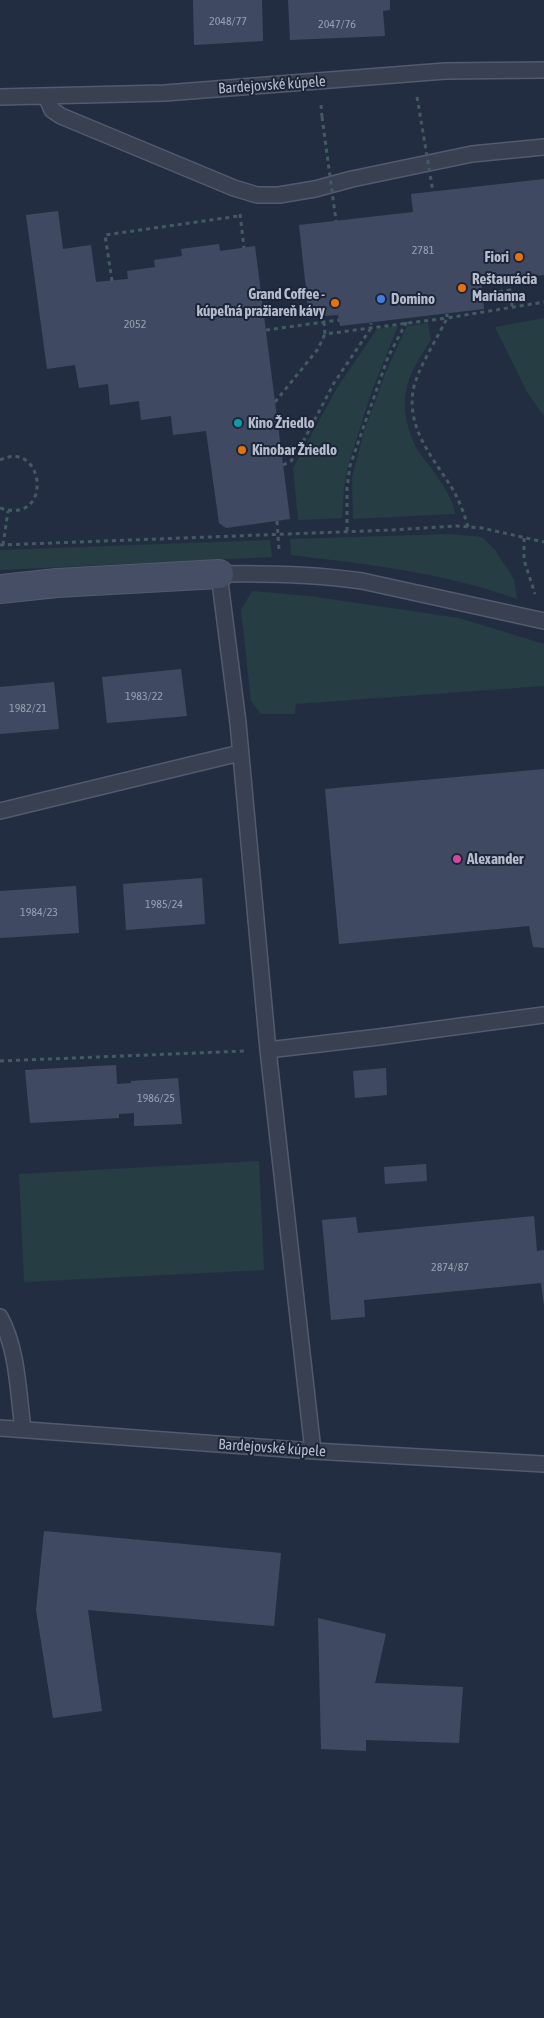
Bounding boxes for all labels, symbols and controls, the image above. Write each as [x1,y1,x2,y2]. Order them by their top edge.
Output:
house number: 2048/77 [209,14,247,28]
house number: 2047/76 [318,17,356,31]
street label: Bardejovské kúpele [218,72,326,98]
house number: 2781 [412,243,434,257]
place label: Fiori [485,248,509,266]
marker: Fiori [513,251,525,263]
place label: Reštaurácia Marianna [472,270,537,305]
marker: Reštaurácia Marianna [456,282,468,294]
place label: Grand Coffee - kúpeľná pražiareň kávy [196,285,325,320]
place label: Domino [391,290,435,308]
marker: Domino [375,293,387,305]
marker: Grand Coffee - kúpeľná pražiareň kávy [329,297,341,309]
house number: 2052 [124,317,146,331]
place label: Kino Žriedlo [248,414,315,432]
marker: Kino Žriedlo [232,417,244,429]
place label: Kinobar Žriedlo [252,441,337,459]
marker: Kinobar Žriedlo [236,444,248,456]
house number: 1983/22 [125,689,163,703]
house number: 1982/21 [9,701,47,715]
place label: Alexander [467,850,523,868]
marker: Alexander [451,853,463,865]
house number: 1985/24 [145,897,183,911]
house number: 1984/23 [20,905,58,919]
house number: 1986/25 [137,1091,175,1105]
house number: 2874/87 [431,1260,469,1274]
street label: Bardejovské kúpele [218,1435,326,1461]

